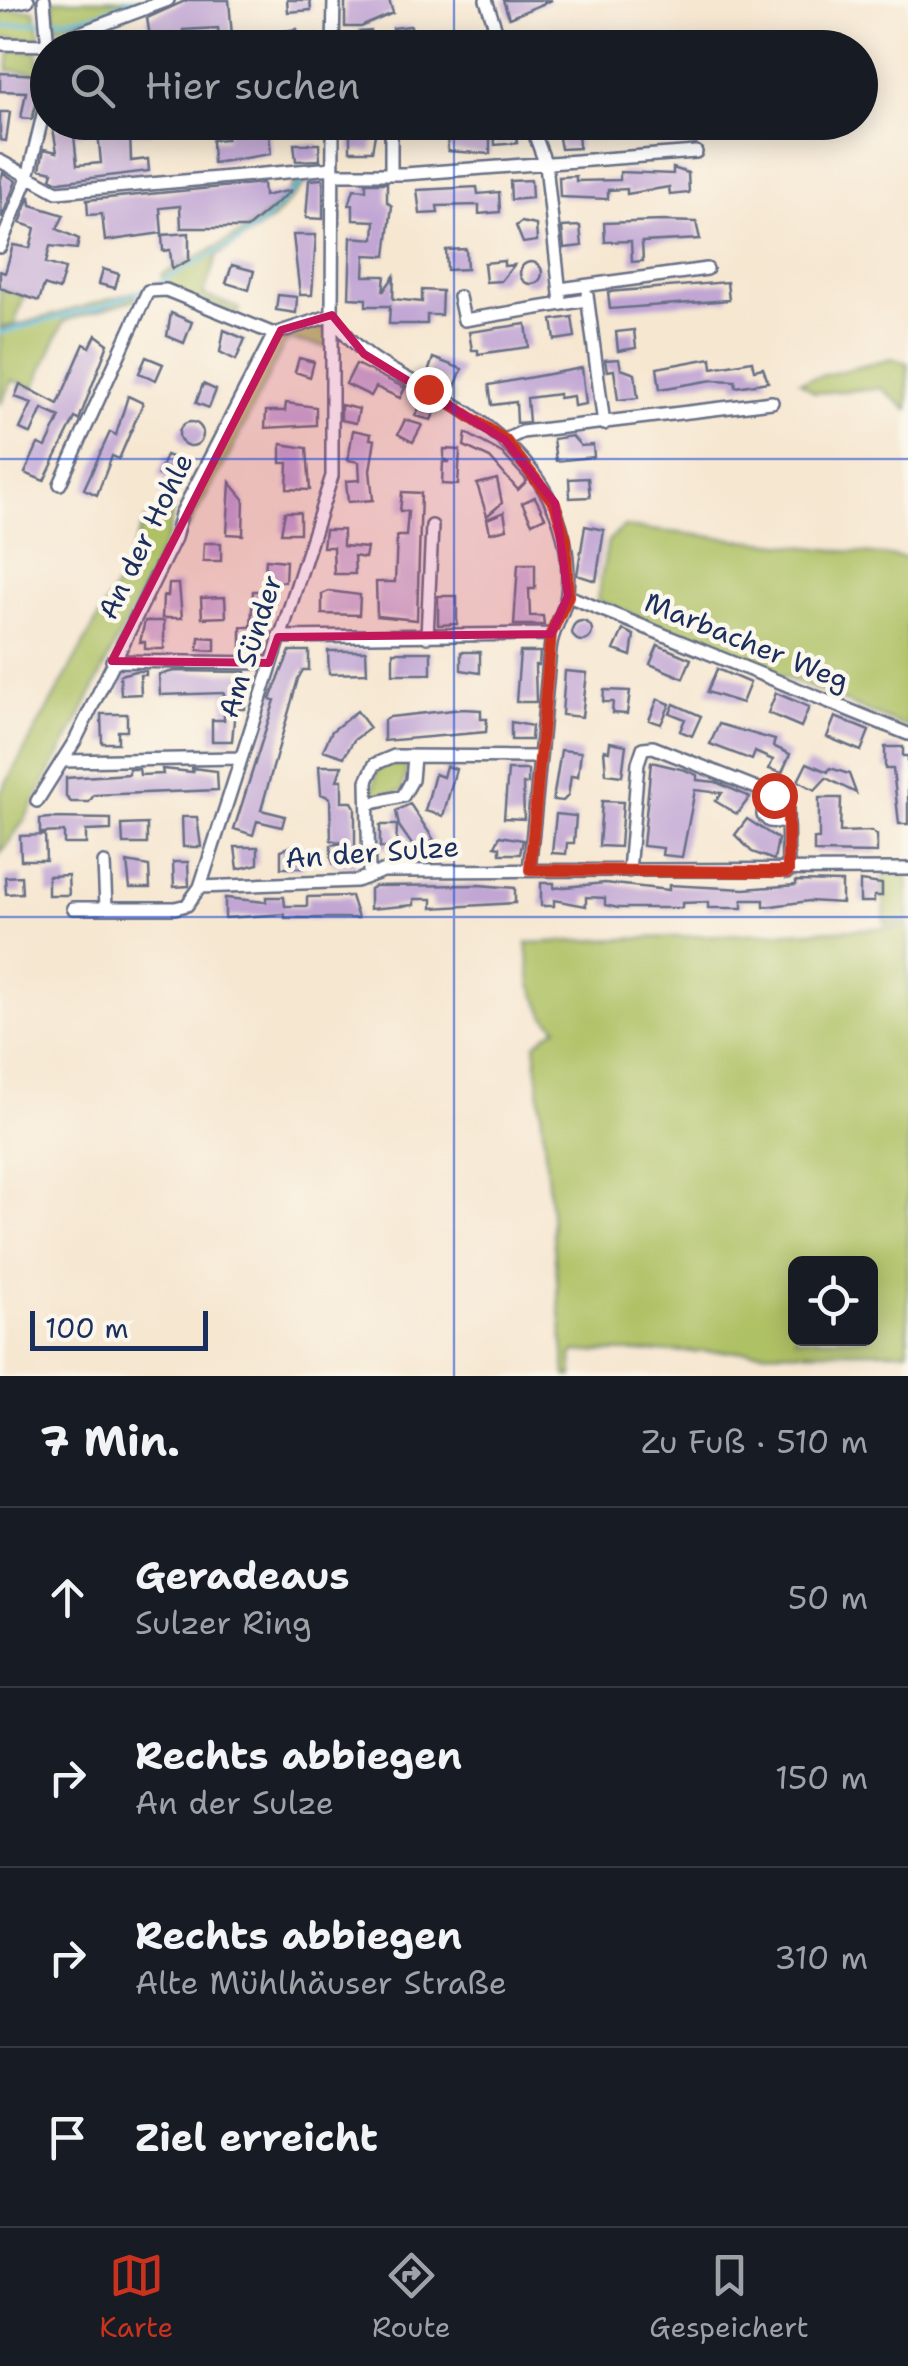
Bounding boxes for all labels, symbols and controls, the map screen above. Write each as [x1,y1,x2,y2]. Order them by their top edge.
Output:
search box [30,30,878,140]
icon: search [65,58,120,113]
text: Hier suchen [145,60,360,111]
route end [406,367,452,413]
street label: An der Hohle [88,446,202,626]
street label: Am Sünder [209,570,291,722]
street label: Marbacher Weg [639,583,855,699]
route start [752,773,798,819]
street label: An der Sulze [284,827,460,877]
map controls [788,1256,878,1346]
button: locate [788,1256,878,1346]
scale bar [30,1306,208,1350]
text: 100 m [45,1309,129,1347]
text: 7 Min. [40,1413,180,1469]
text: Zu Fuß · 510 m [641,1420,868,1463]
text: Geradeaus [135,1550,350,1601]
icon: ahead [40,1570,95,1625]
text: 50 m [788,1576,868,1619]
text: Sulzer Ring [135,1601,312,1644]
text: Rechts abbiegen [135,1730,462,1781]
icon: right [40,1750,95,1805]
text: 150 m [775,1756,868,1799]
text: An der Sulze [135,1781,334,1824]
text: Rechts abbiegen [135,1910,462,1961]
icon: right [40,1930,95,1985]
text: 310 m [774,1936,868,1979]
text: Alte Mühlhäuser Straße [135,1961,507,2004]
icon: arrive [40,2110,95,2165]
text: Ziel erreicht [135,2112,378,2163]
tab: Karte [99,2248,173,2346]
tab: Route [372,2248,451,2346]
tab: Gespeichert [649,2248,809,2346]

